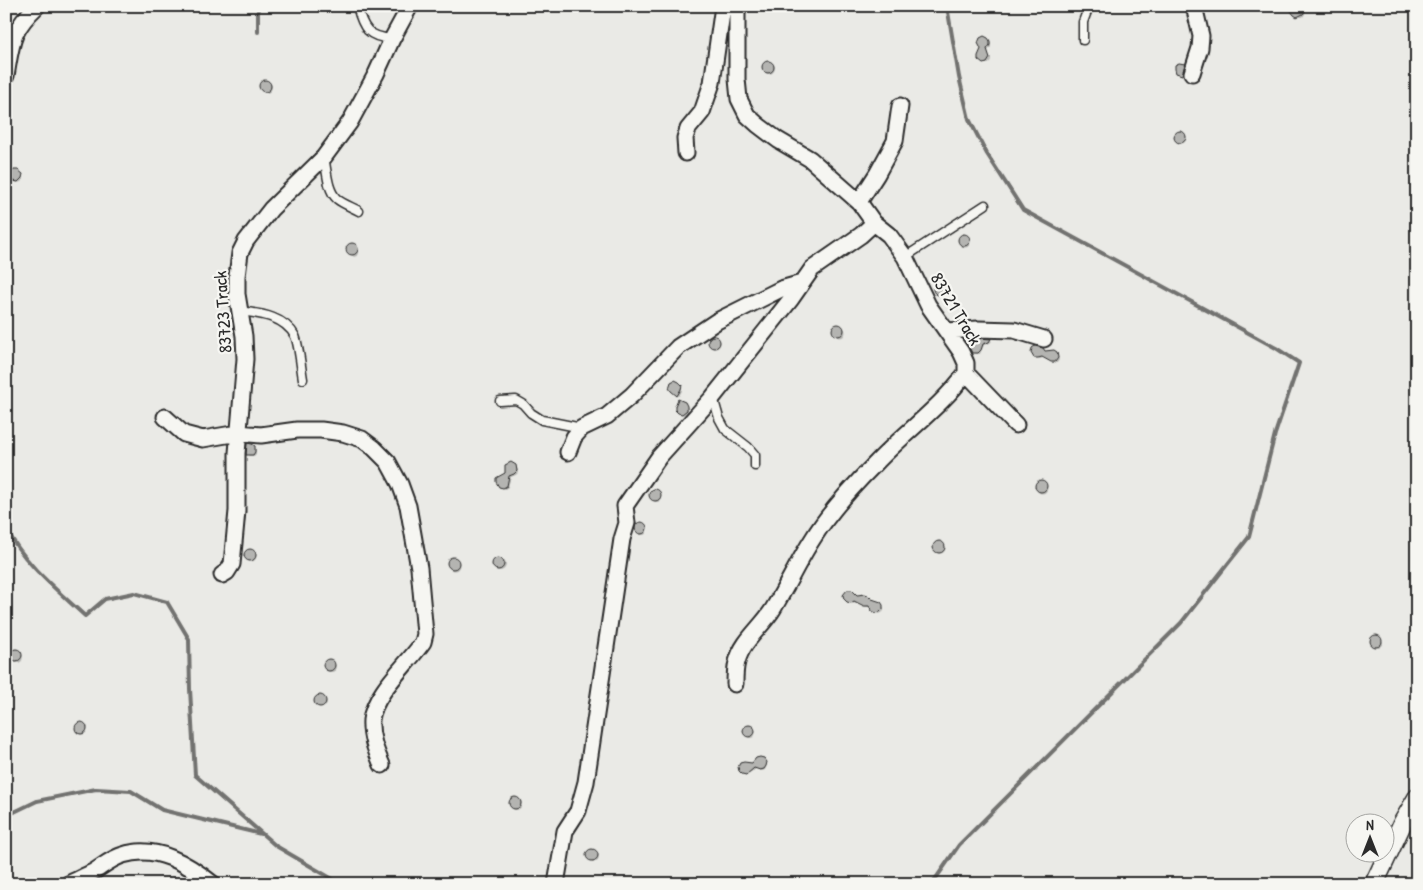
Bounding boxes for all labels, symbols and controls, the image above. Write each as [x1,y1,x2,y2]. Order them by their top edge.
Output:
street label: 83721 Track [925,268,988,350]
street label: 83723 Track [207,270,238,354]
north arrow [1346,812,1396,862]
text: N [1366,815,1374,834]

